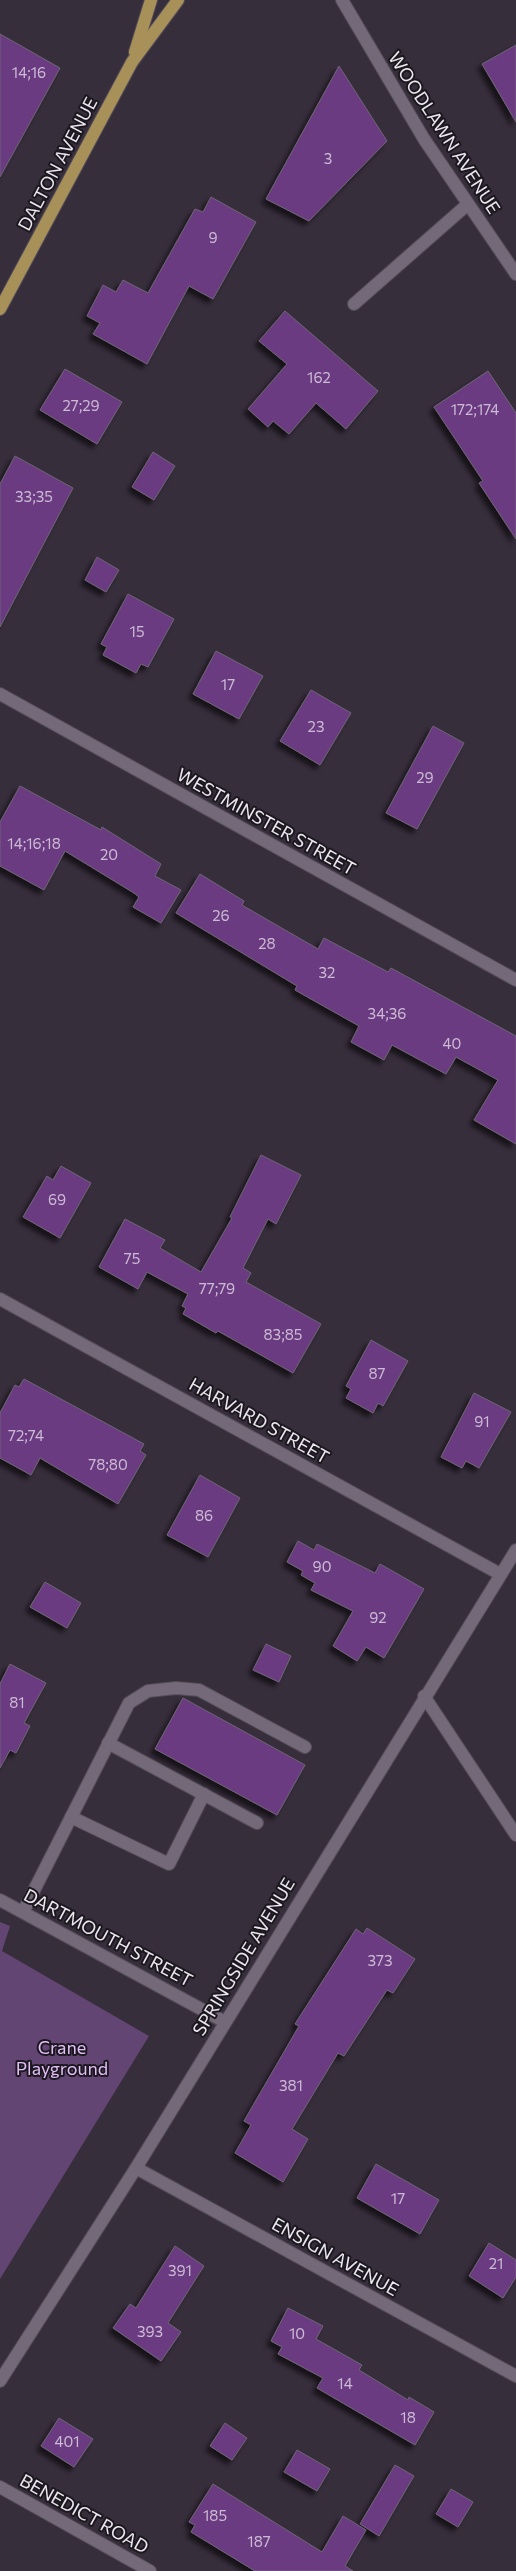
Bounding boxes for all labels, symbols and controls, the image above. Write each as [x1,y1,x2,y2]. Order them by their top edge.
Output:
street label: WOODLAWN AVENUE [384,47,506,218]
house number: 14;16 [12,63,46,81]
street label: DALTON AVENUE [13,93,102,234]
house number: 3 [324,149,332,167]
house number: 9 [208,228,218,246]
house number: 162 [307,368,331,386]
house number: 27;29 [62,396,100,414]
house number: 172;174 [451,400,499,418]
house number: 33;35 [15,487,53,505]
house number: 15 [129,622,145,640]
house number: 17 [221,675,235,693]
house number: 23 [308,717,324,735]
street label: WESTMINSTER STREET [173,763,360,879]
house number: 29 [416,768,434,786]
house number: 14;16;18 [7,834,61,852]
house number: 20 [100,845,118,863]
house number: 26 [212,906,230,924]
house number: 28 [258,934,276,952]
house number: 32 [319,963,335,981]
house number: 34;36 [368,1004,406,1022]
house number: 40 [443,1034,461,1052]
house number: 69 [48,1190,66,1208]
house number: 75 [124,1249,140,1267]
house number: 77;79 [199,1279,235,1297]
house number: 83;85 [264,1325,302,1343]
house number: 87 [369,1364,386,1382]
street label: HARVARD STREET [186,1373,333,1468]
house number: 91 [474,1412,490,1430]
house number: 72;74 [8,1426,44,1444]
house number: 78;80 [88,1455,128,1473]
house number: 86 [195,1506,213,1524]
house number: 90 [313,1557,331,1575]
house number: 92 [369,1608,387,1626]
house number: 81 [9,1693,25,1711]
street label: SPRINGSIDE AVENUE [187,1874,299,2039]
street label: DARTMOUTH STREET [20,1883,197,1991]
house number: 373 [368,1951,392,1969]
park label: Crane Playground [16,2036,108,2079]
house number: 381 [279,2076,303,2094]
house number: 17 [391,2189,405,2207]
street label: ENSIGN AVENUE [268,2212,403,2300]
house number: 21 [489,2254,503,2272]
house number: 391 [168,2261,192,2279]
house number: 393 [137,2322,163,2340]
house number: 10 [289,2324,305,2342]
house number: 14 [337,2374,353,2392]
house number: 18 [400,2408,416,2426]
house number: 401 [54,2432,80,2450]
street label: BENEDICT ROAD [16,2469,153,2558]
house number: 185 [203,2506,227,2524]
house number: 187 [247,2532,271,2550]

